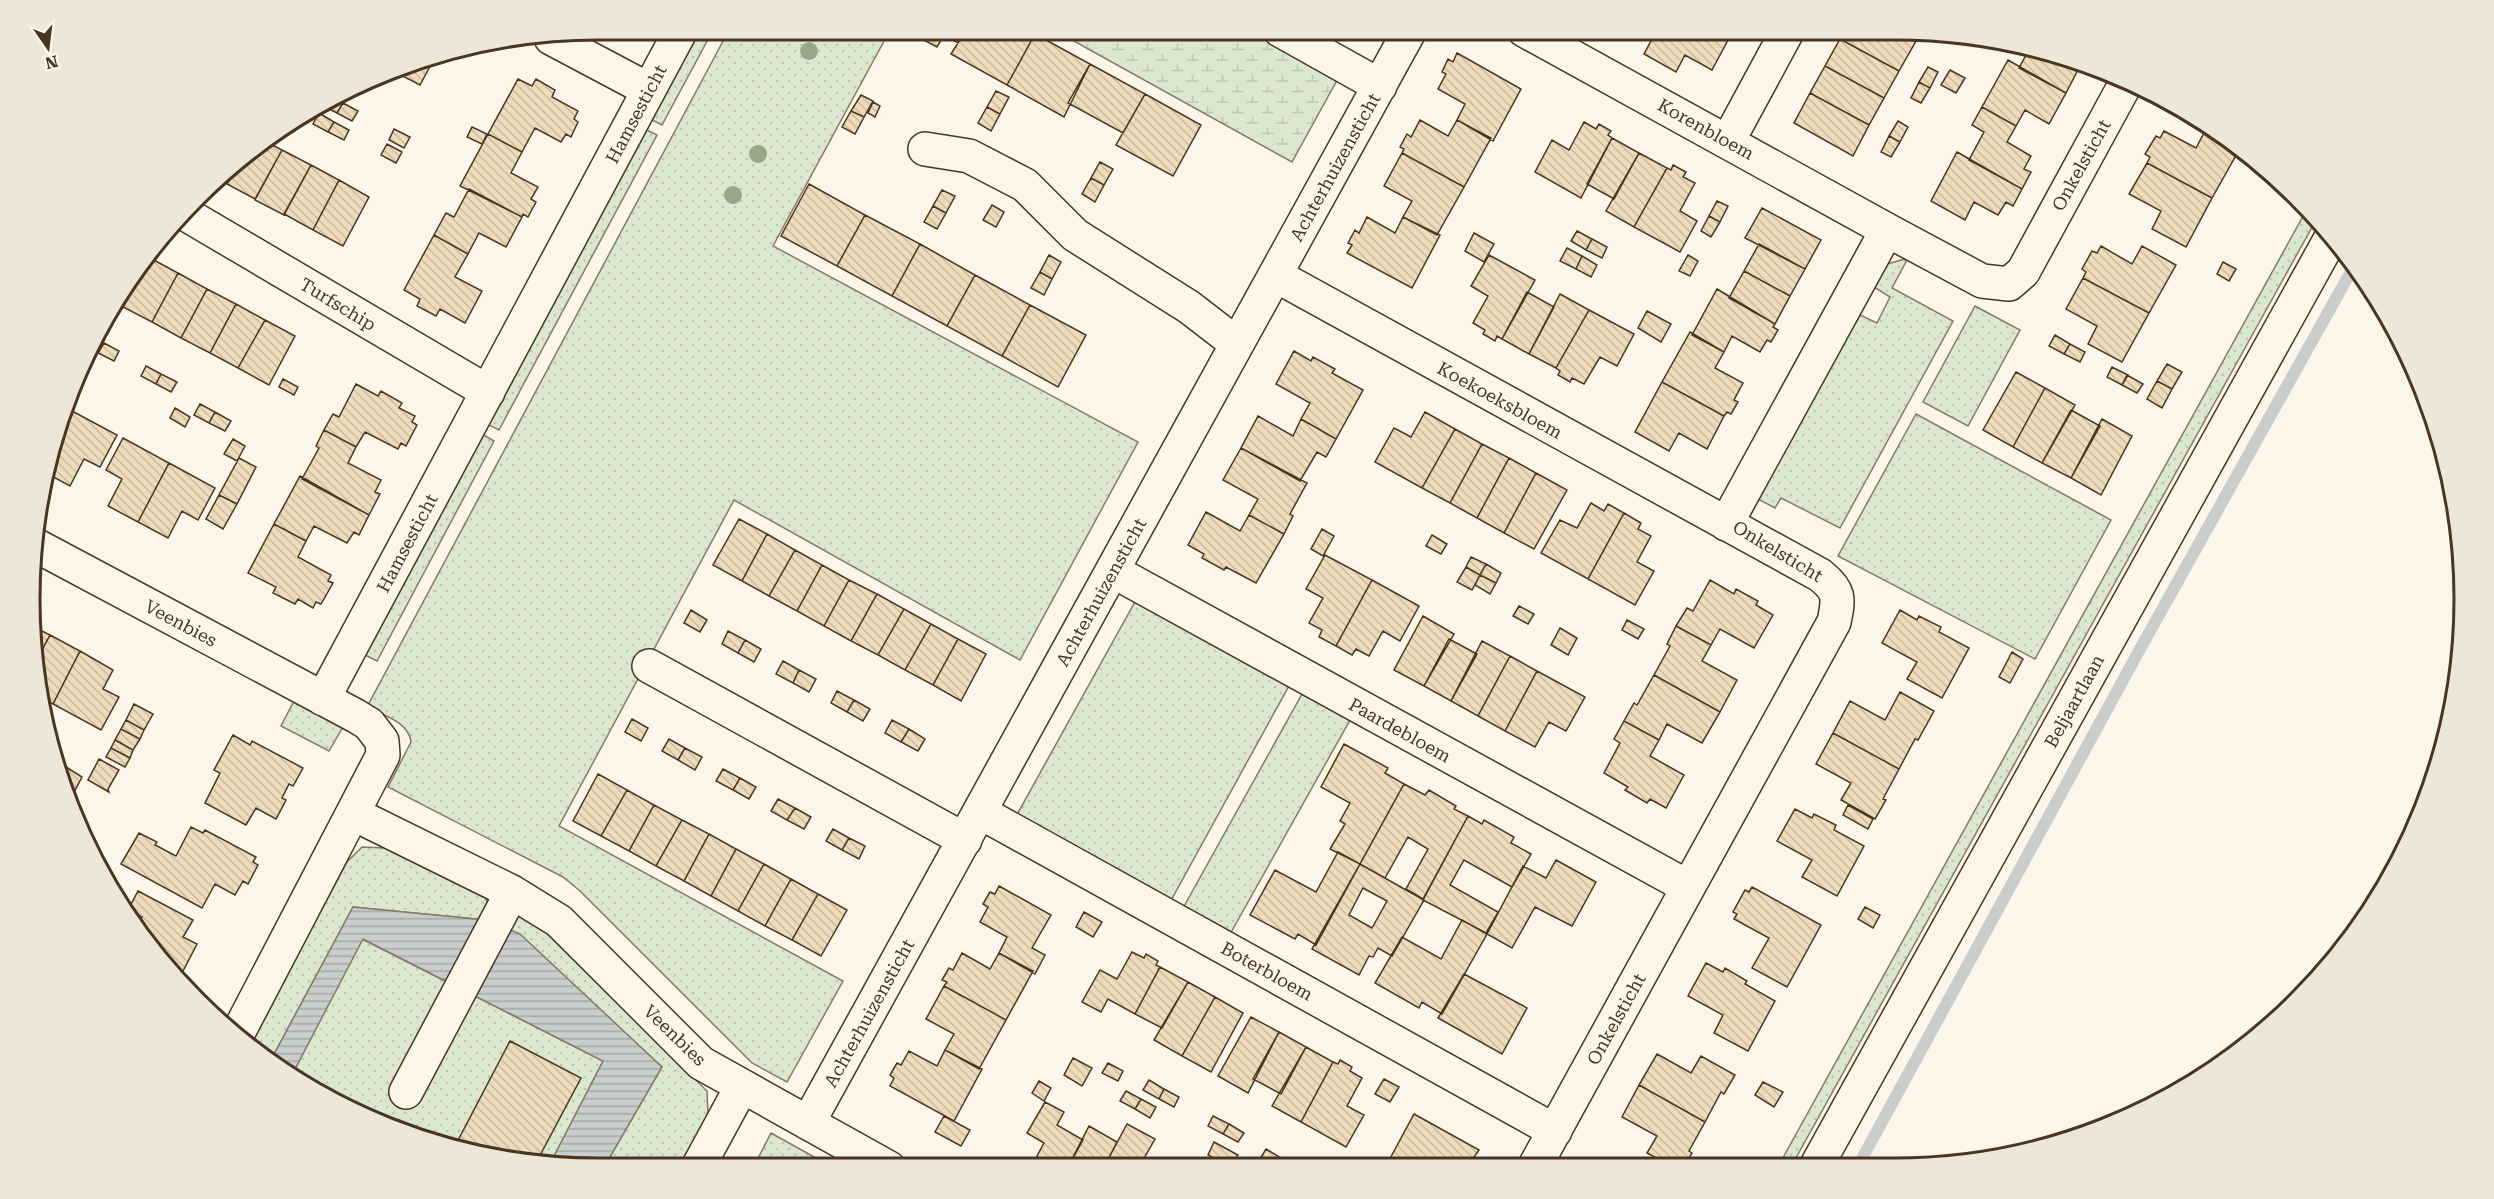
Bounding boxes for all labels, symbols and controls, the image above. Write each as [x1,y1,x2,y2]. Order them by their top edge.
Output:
north arrow [18,18,78,78]
text: N [43,51,60,73]
street label: Hamsesticht [601,61,671,167]
street label: Achterhuizensticht [1286,89,1385,245]
street label: Korenbloem [1654,94,1758,164]
street label: Onkelsticht [2047,115,2115,214]
street label: Turfschip [296,273,380,335]
street label: Koekoeksbloem [1434,357,1566,443]
street label: Hamsesticht [372,490,442,596]
street label: Achterhuizensticht [1052,514,1151,670]
street label: Onkelsticht [1729,516,1827,586]
street label: Veenbies [141,595,221,651]
street label: Beljaartlaan [2040,651,2108,751]
street label: Paardebloem [1345,693,1455,767]
street label: Achterhuizensticht [820,935,919,1091]
street label: Boterbloem [1218,937,1316,1005]
street label: Onkelsticht [1582,969,1650,1068]
street label: Veenbies [639,1000,711,1070]

